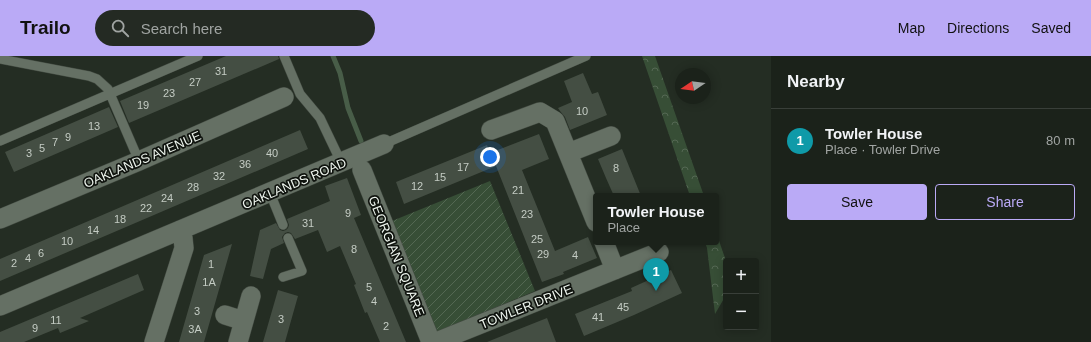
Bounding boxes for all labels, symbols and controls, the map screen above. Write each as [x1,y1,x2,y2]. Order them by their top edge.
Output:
search box [95,10,375,46]
text: Trailo [20,17,71,38]
icon: search [109,17,131,39]
text: Search here [141,20,222,37]
text: Map [898,20,925,36]
text: Directions [947,20,1009,36]
text: Saved [1031,20,1071,36]
house number: 31 [215,65,227,77]
north arrow [675,68,711,104]
text: Nearby [787,72,845,91]
house number: 27 [189,76,201,88]
house number: 23 [163,87,175,99]
house number: 19 [137,99,149,111]
house number: 10 [576,105,588,117]
house number: 13 [88,120,100,132]
text: Towler House [825,125,922,142]
street label: OAKLANDS AVENUE [81,128,204,191]
house number: 9 [65,131,71,143]
text: 1 [796,133,804,148]
text: 80 m [1046,133,1075,148]
house number: 7 [52,136,58,148]
house number: 5 [39,142,45,154]
text: Place · Towler Drive [825,142,940,157]
house number: 3 [26,147,32,159]
house number: 40 [266,147,278,159]
your location [480,147,500,167]
street label: OAKLANDS ROAD [240,155,349,212]
house number: 36 [239,158,251,170]
house number: 17 [457,161,469,173]
house number: 8 [613,162,619,174]
house number: 32 [213,170,225,182]
house number: 15 [434,171,446,183]
house number: 12 [411,180,423,192]
house number: 28 [187,181,199,193]
house number: 21 [512,184,524,196]
button: Save [787,184,927,220]
button: Share [935,184,1075,220]
house number: 24 [161,192,173,204]
popup [593,193,719,245]
street label: GEORGIAN SQUARE [365,194,428,319]
house number: 22 [140,202,152,214]
text: Towler House [607,203,705,220]
house number: 9 [345,207,351,219]
house number: 23 [521,208,533,220]
house number: 18 [114,213,126,225]
house number: 31 [302,217,314,229]
text: Place [607,220,640,235]
house number: 14 [87,224,99,236]
house number: 25 [531,233,543,245]
house number: 10 [61,235,73,247]
house number: 8 [351,243,357,255]
house number: 6 [38,247,44,259]
house number: 29 [537,248,549,260]
house number: 4 [572,249,578,261]
house number: 4 [25,252,31,264]
house number: 2 [11,257,17,269]
house number: 1 [208,258,214,270]
pin: 1 [643,258,669,291]
map controls [723,258,759,330]
button: + [723,258,759,294]
house number: 1A [202,276,216,288]
house number: 5 [366,281,372,293]
street label: TOWLER DRIVE [478,281,575,332]
button: − [723,294,759,330]
house number: 4 [371,295,377,307]
house number: 45 [617,301,629,313]
house number: 3 [194,305,200,317]
house number: 41 [592,311,604,323]
house number: 3 [278,313,284,325]
house number: 11 [50,314,62,326]
house number: 2 [383,320,389,332]
house number: 9 [32,322,38,334]
house number: 3A [188,323,202,335]

